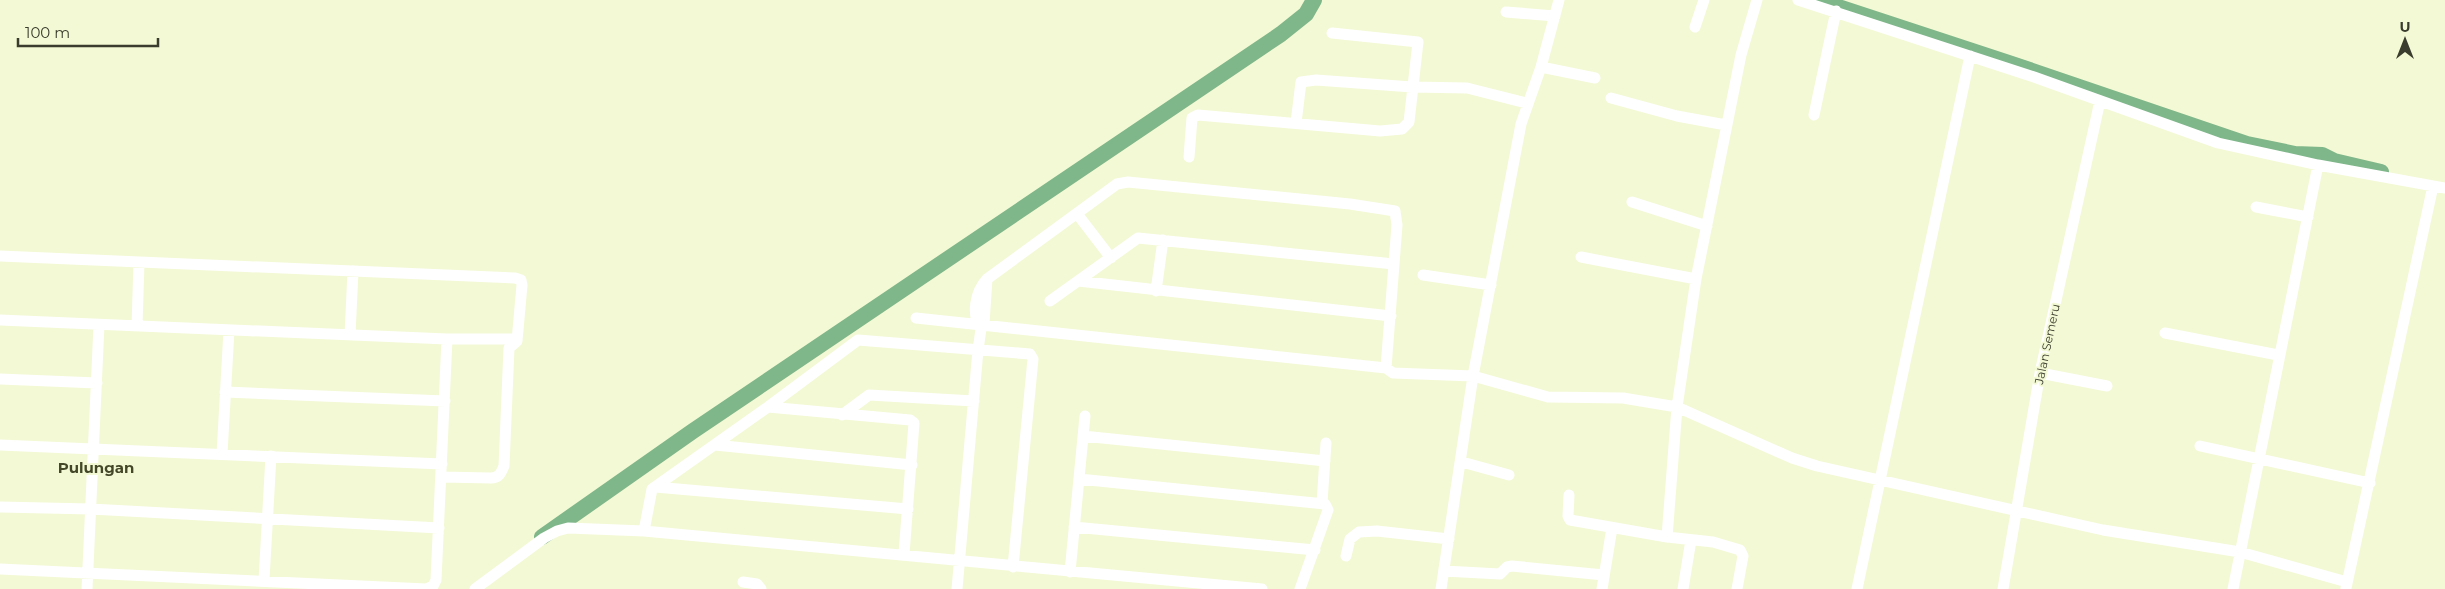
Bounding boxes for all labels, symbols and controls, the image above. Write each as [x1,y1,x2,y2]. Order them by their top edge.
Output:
scale bar [18,15,158,47]
north arrow [2380,15,2430,65]
text: U [2399,18,2411,36]
text: 100 m [25,23,70,42]
street label: Jalan Semeru [2031,302,2063,387]
district label: Pulungan [58,458,134,477]

